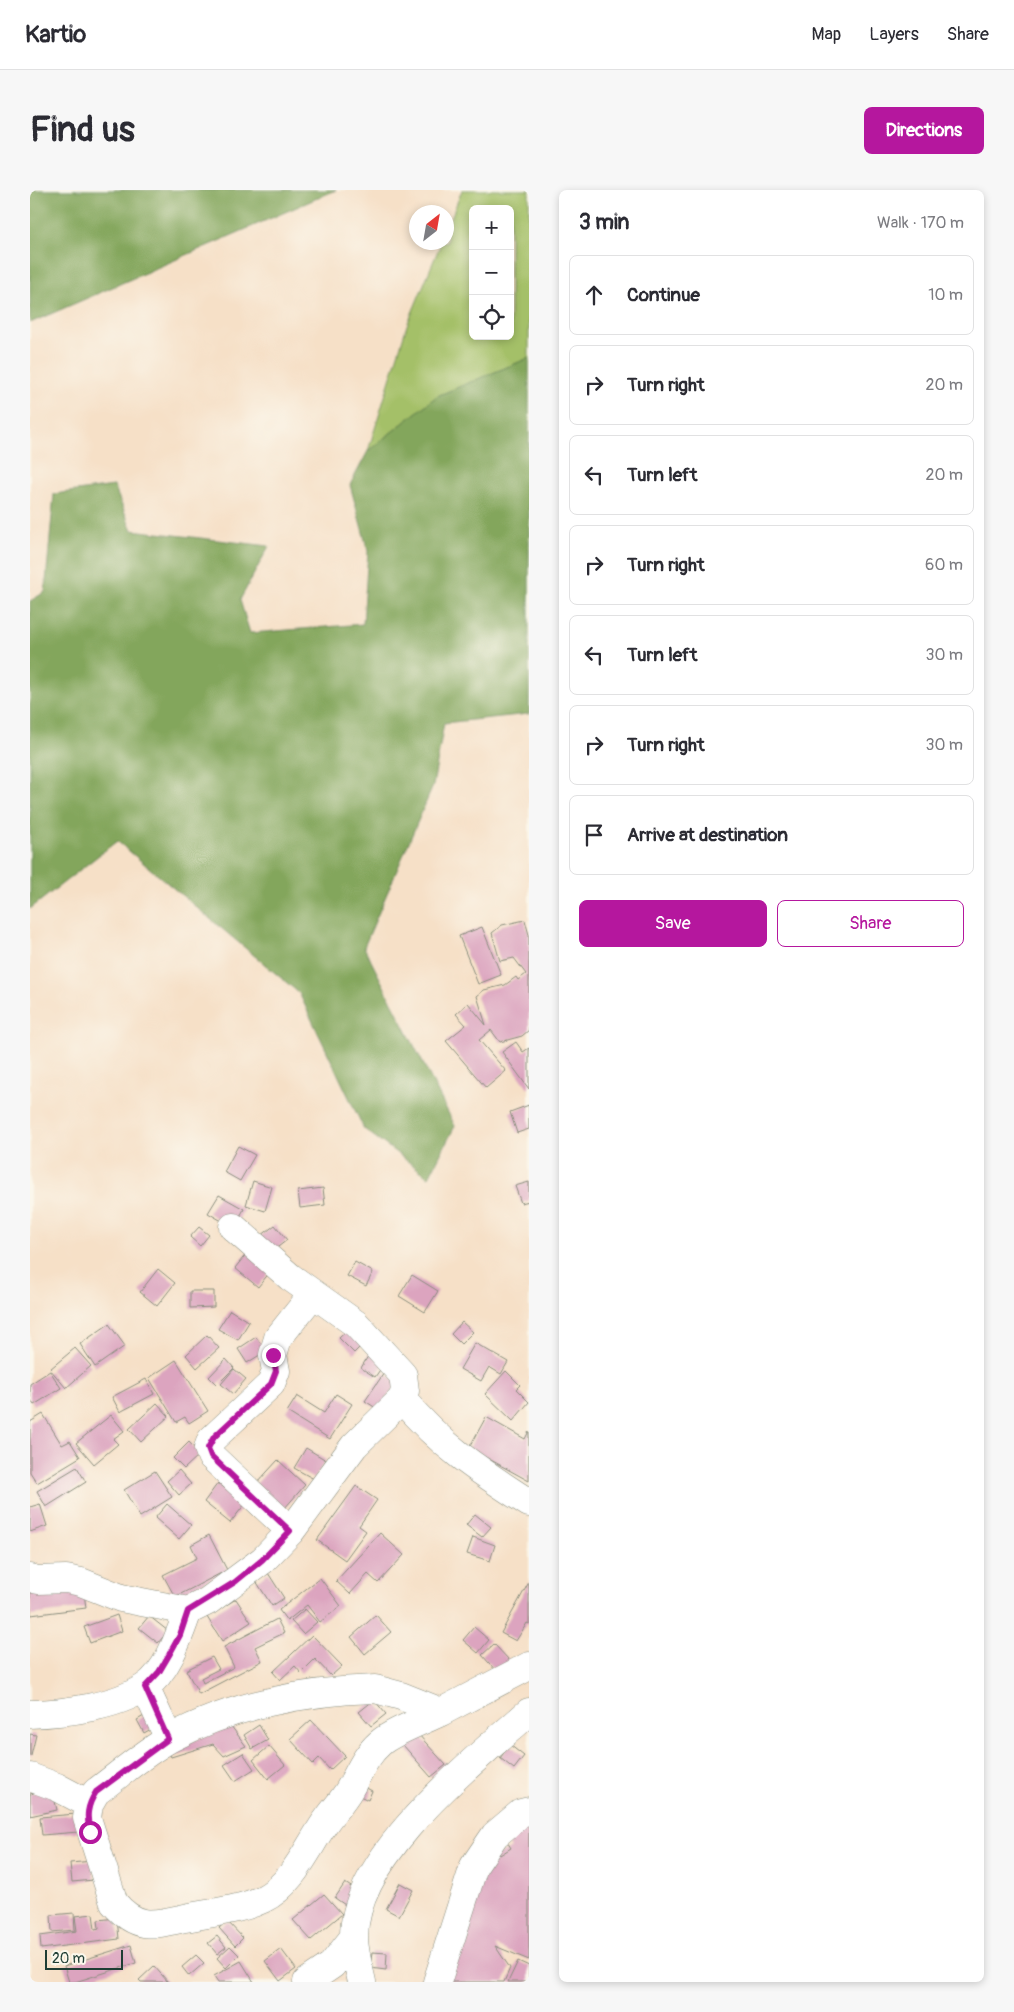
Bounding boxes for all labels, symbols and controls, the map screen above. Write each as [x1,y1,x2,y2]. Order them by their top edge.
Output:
text: Kartio [25,20,86,49]
text: Map [812,23,841,46]
text: Layers [869,23,919,46]
text: Share [947,23,989,46]
button: Directions [864,107,984,154]
text: Find us [30,108,135,152]
north arrow [409,205,454,250]
map controls [469,205,514,340]
button: + [469,205,514,250]
text: 3 min [579,209,629,236]
text: Walk · 170 m [877,213,964,233]
button: − [469,250,514,295]
icon: ahead [580,281,608,309]
text: Continue [627,283,700,307]
text: 10 m [928,285,963,305]
button: locate [469,295,514,340]
icon: right [580,371,608,399]
text: Turn right [627,373,705,397]
text: 20 m [925,375,963,395]
icon: left [580,461,608,489]
text: Turn left [627,463,697,487]
text: 20 m [925,465,963,485]
icon: right [580,551,608,579]
text: Turn right [627,553,705,577]
text: 60 m [925,555,963,575]
icon: left [580,641,608,669]
text: Turn left [627,643,697,667]
text: 30 m [925,645,963,665]
icon: right [580,731,608,759]
text: Turn right [627,733,705,757]
text: 30 m [925,735,963,755]
icon: arrive [580,821,608,849]
text: Arrive at destination [627,823,788,847]
button: Save [579,900,767,947]
button: Share [777,900,964,947]
route end [262,1344,285,1367]
route start [79,1821,102,1844]
scale bar [45,1947,122,1970]
text: 20 m [52,1950,85,1967]

